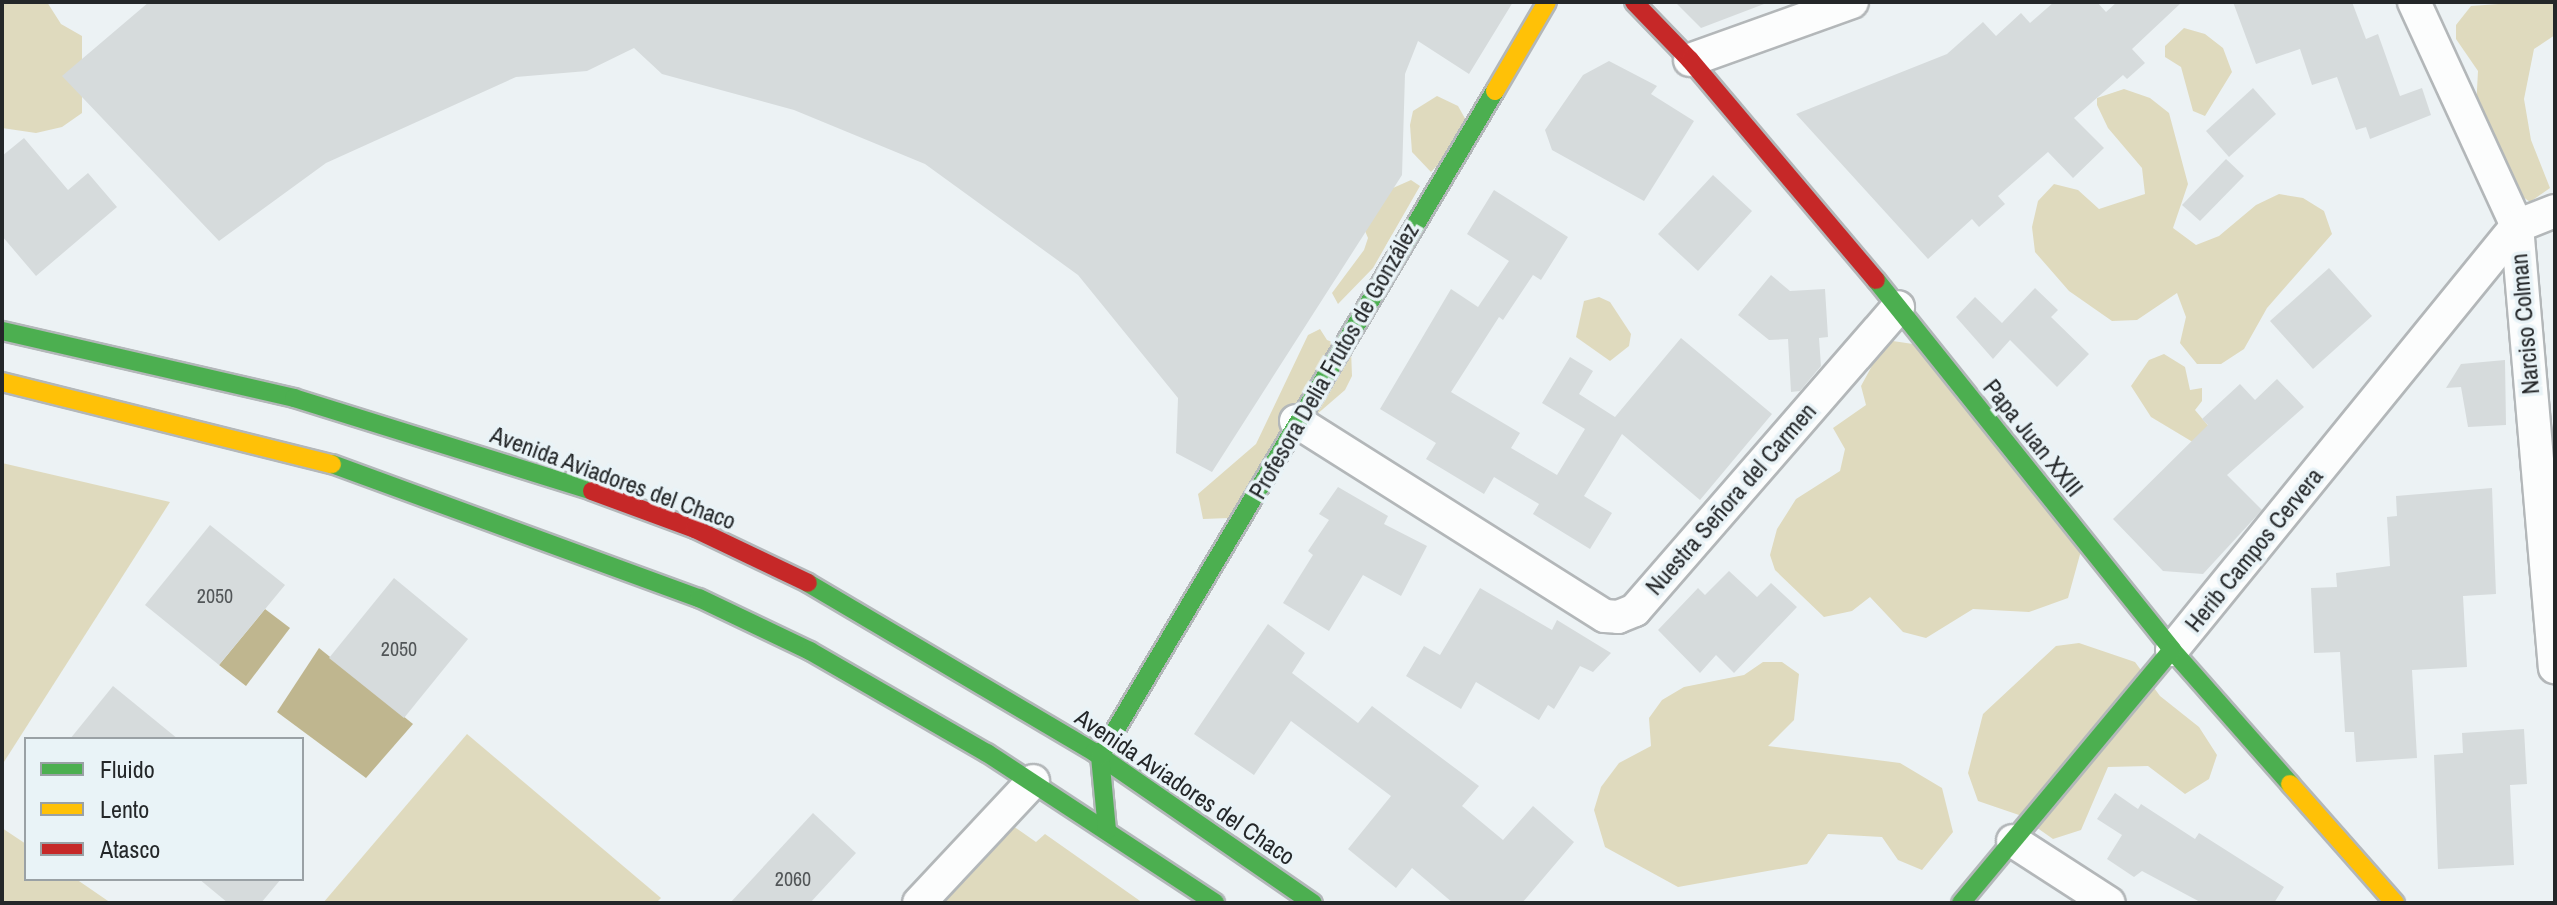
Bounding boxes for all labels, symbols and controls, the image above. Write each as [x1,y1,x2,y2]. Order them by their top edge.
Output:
street label: Profesora Delia Frutos de González [1243,218,1425,504]
street label: Narciso Colman [2505,252,2545,396]
street label: Papa Juan XXIII [1977,374,2089,502]
street label: Nuestra Señora del Carmen [1640,397,1822,601]
street label: Avenida Aviadores del Chaco [486,420,740,536]
street label: Herib Campos Cervera [2179,462,2329,638]
house number: 2050 [197,583,233,607]
house number: 2050 [381,636,417,660]
street label: Avenida Aviadores del Chaco [1069,702,1301,872]
legend [24,737,304,881]
text: Fluido [100,753,155,785]
text: Lento [100,793,149,825]
text: Atasco [100,833,160,865]
house number: 2060 [775,866,811,890]

